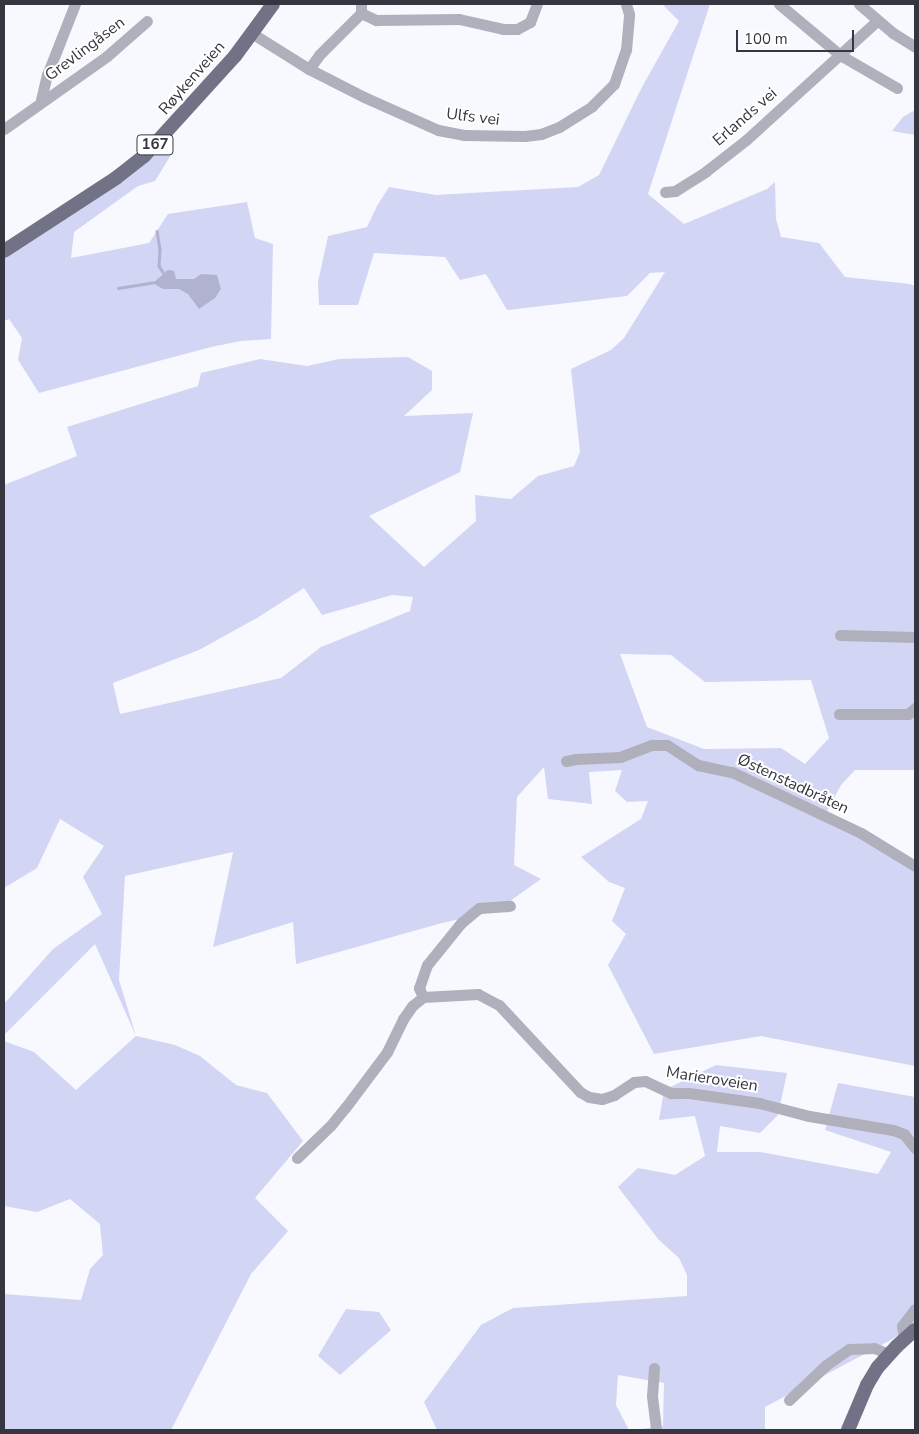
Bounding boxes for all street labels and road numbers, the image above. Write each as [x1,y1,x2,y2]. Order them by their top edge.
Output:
street label: Grevlingåsen [41,13,129,85]
street label: Røykenveien [155,37,229,119]
street label: Erlands vei [709,84,781,150]
street label: Ulfs vei [445,104,501,130]
road number: 167 [136,132,174,158]
street label: Østenstadbråten [734,750,852,818]
street label: Marieroveien [665,1062,759,1096]

